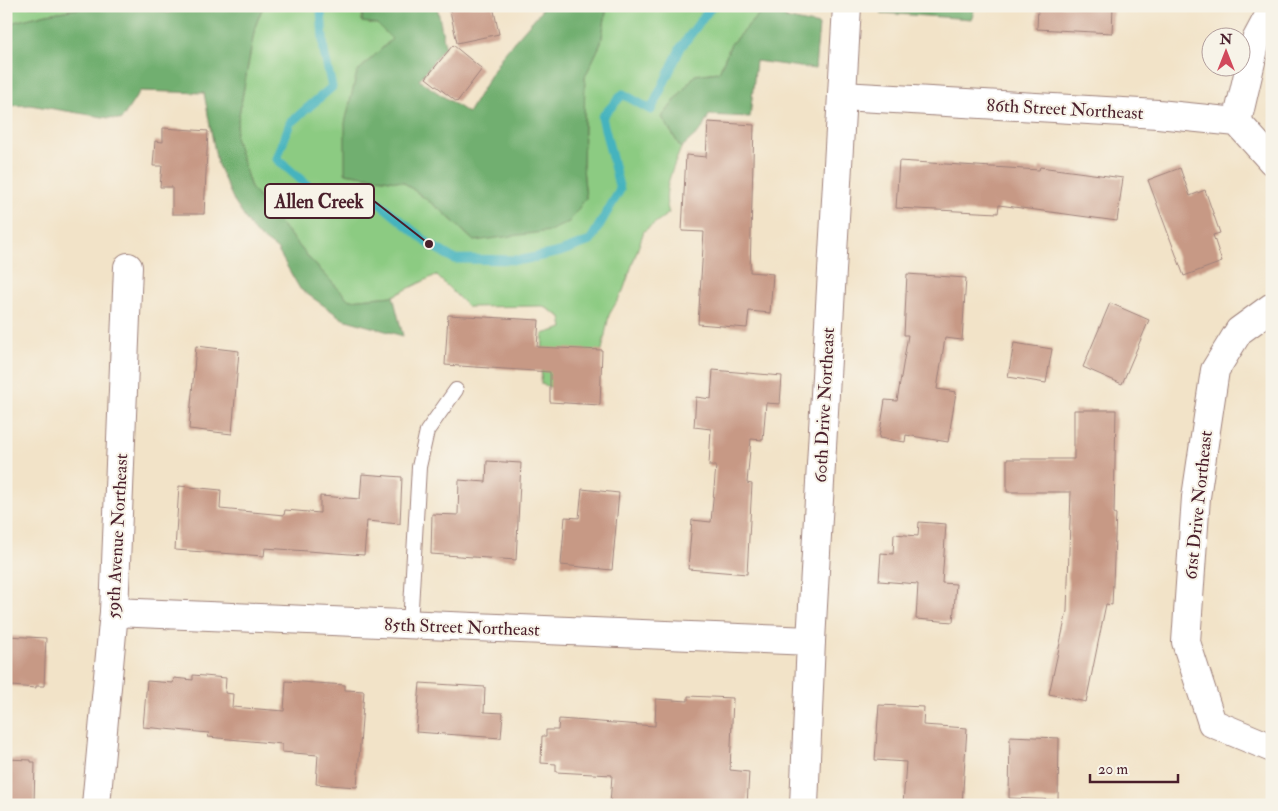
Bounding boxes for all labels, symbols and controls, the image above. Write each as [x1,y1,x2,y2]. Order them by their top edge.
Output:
north arrow [1200,28,1250,78]
text: N [1219,31,1233,48]
street label: 86th Street Northeast [986,94,1144,125]
callout: Allen Creek [265,184,374,218]
text: Allen Creek [273,190,365,214]
street label: 60th Drive Northeast [809,327,840,483]
street label: 61st Drive Northeast [1179,429,1218,581]
street label: 59th Avenue Northeast [102,453,133,619]
street label: 85th Street Northeast [384,613,540,642]
scale bar [1090,751,1178,783]
text: 20 m [1098,760,1128,779]

